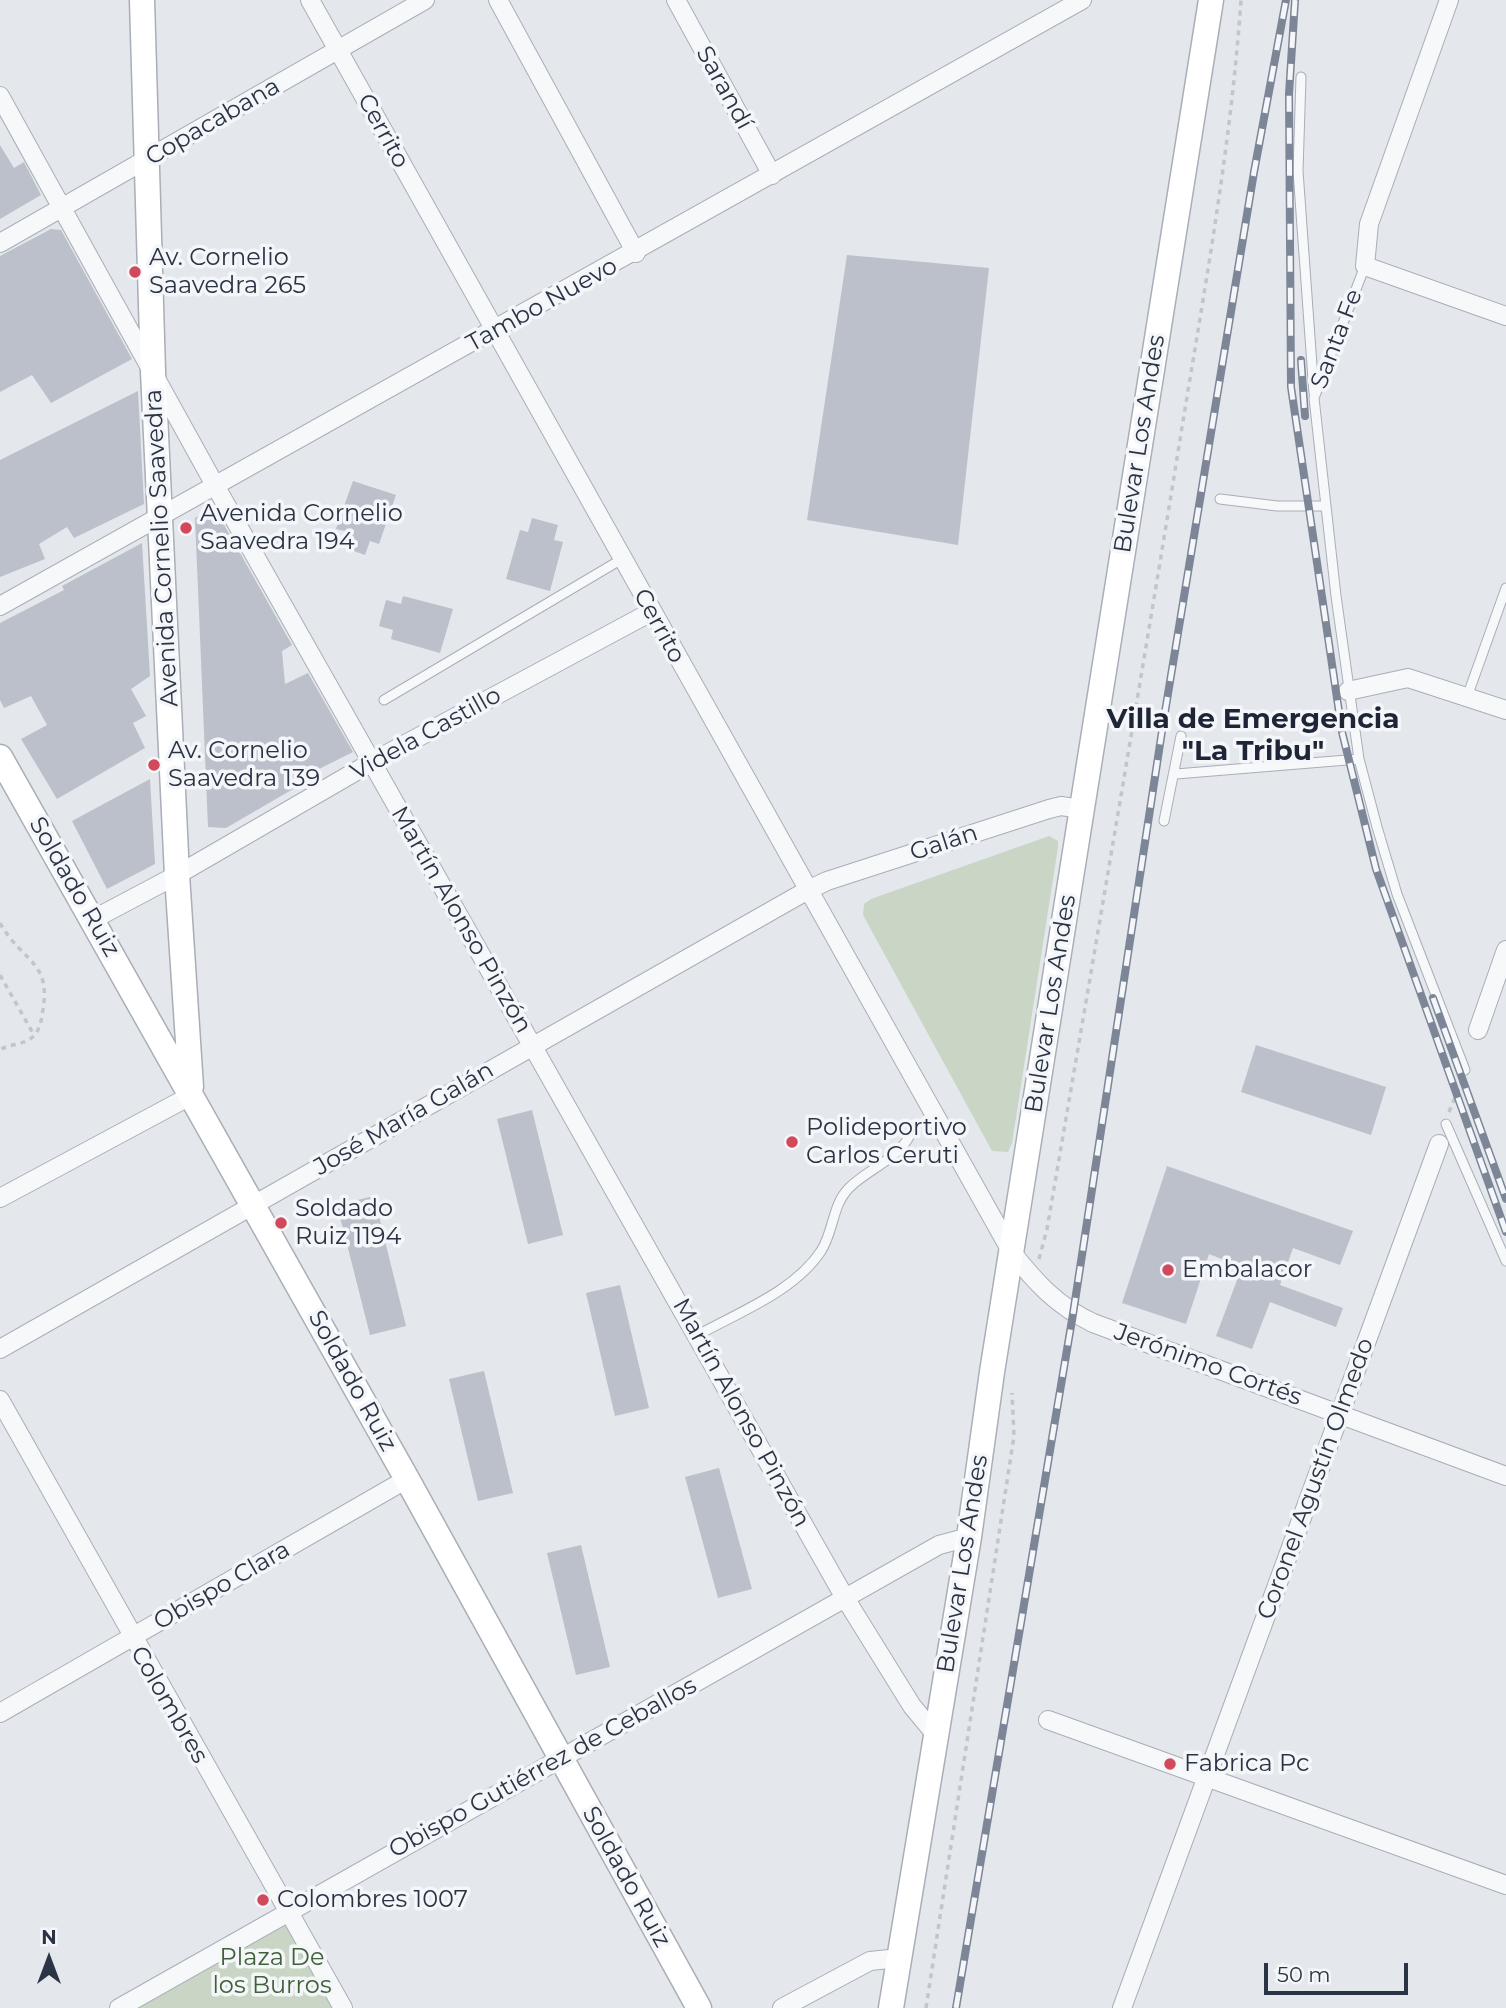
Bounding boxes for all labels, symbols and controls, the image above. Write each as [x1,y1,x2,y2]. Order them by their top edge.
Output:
street label: Sarandí [689,41,759,135]
street label: Copacabana [141,72,285,172]
street label: Cerrito [351,89,415,173]
place label: Av. Cornelio Saavedra 265 [149,244,306,300]
street label: Tambo Nuevo [462,252,622,358]
marker: Av. Cornelio Saavedra 265 [127,264,143,280]
street label: Santa Fe [1305,285,1369,393]
street label: Bulevar Los Andes [1109,333,1171,555]
street label: Avenida Cornelio Saavedra [139,388,185,708]
place label: Avenida Cornelio Saavedra 194 [200,500,403,556]
marker: Avenida Cornelio Saavedra 194 [178,520,194,536]
street label: Cerrito [627,584,691,668]
street label: Videla Castillo [346,681,506,787]
district label: Villa de Emergencia "La Tribu" [1107,703,1399,769]
place label: Av. Cornelio Saavedra 139 [168,737,320,793]
marker: Av. Cornelio Saavedra 139 [146,757,162,773]
street label: Martín Alonso Pinzón [384,802,538,1038]
street label: Soldado Ruiz [22,812,126,962]
street label: Galán [906,819,982,867]
street label: Bulevar Los Andes [1020,893,1082,1115]
street label: José María Galán [309,1056,499,1182]
place label: Polideportivo Carlos Ceruti [806,1114,967,1170]
marker: Polideportivo Carlos Ceruti [784,1134,800,1150]
place label: Soldado Ruiz 1194 [295,1195,401,1251]
marker: Soldado Ruiz 1194 [273,1215,289,1231]
place label: Embalacor [1182,1256,1312,1284]
marker: Embalacor [1160,1262,1176,1278]
street label: Martín Alonso Pinzón [666,1294,816,1532]
street label: Soldado Ruiz [301,1306,403,1456]
street label: Jerónimo Cortés [1110,1318,1306,1412]
street label: Coronel Agustín Olmedo [1252,1334,1380,1624]
street label: Bulevar Los Andes [932,1453,994,1675]
street label: Obispo Clara [149,1535,295,1637]
street label: Colombres [124,1641,214,1769]
street label: Obispo Gutiérrez de Ceballos [384,1671,702,1865]
place label: Fabrica Pc [1184,1750,1309,1778]
marker: Fabrica Pc [1162,1756,1178,1772]
street label: Soldado Ruiz [575,1802,677,1952]
place label: Colombres 1007 [277,1886,468,1914]
marker: Colombres 1007 [255,1892,271,1908]
north arrow [14,1924,84,1994]
text: N [41,1926,57,1949]
park label: Plaza De los Burros [212,1944,332,2000]
scale bar [1268,1948,1412,1992]
text: 50 m [1277,1962,1331,1987]

